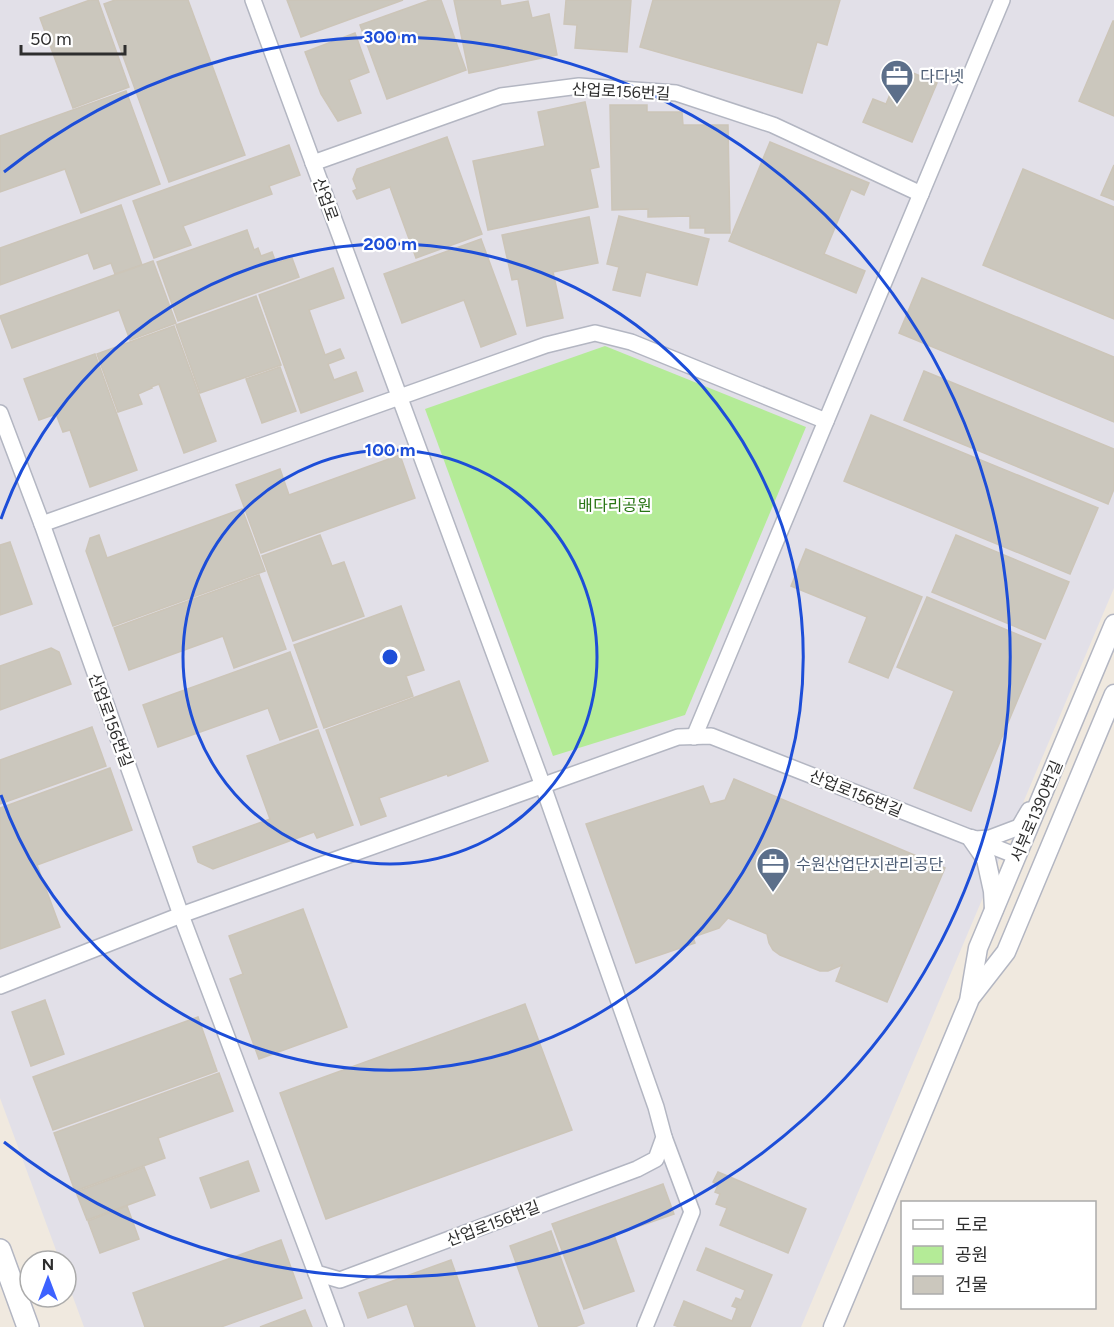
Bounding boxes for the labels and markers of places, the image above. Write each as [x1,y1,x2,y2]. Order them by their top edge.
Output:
office icon: 다다넷 [879,58,915,105]
place label: 다다넷 [920,67,964,86]
centre of rings [380,647,400,667]
office icon: 수원산업단지관리공단 [755,846,791,893]
place label: 수원산업단지관리공단 [796,855,943,874]

